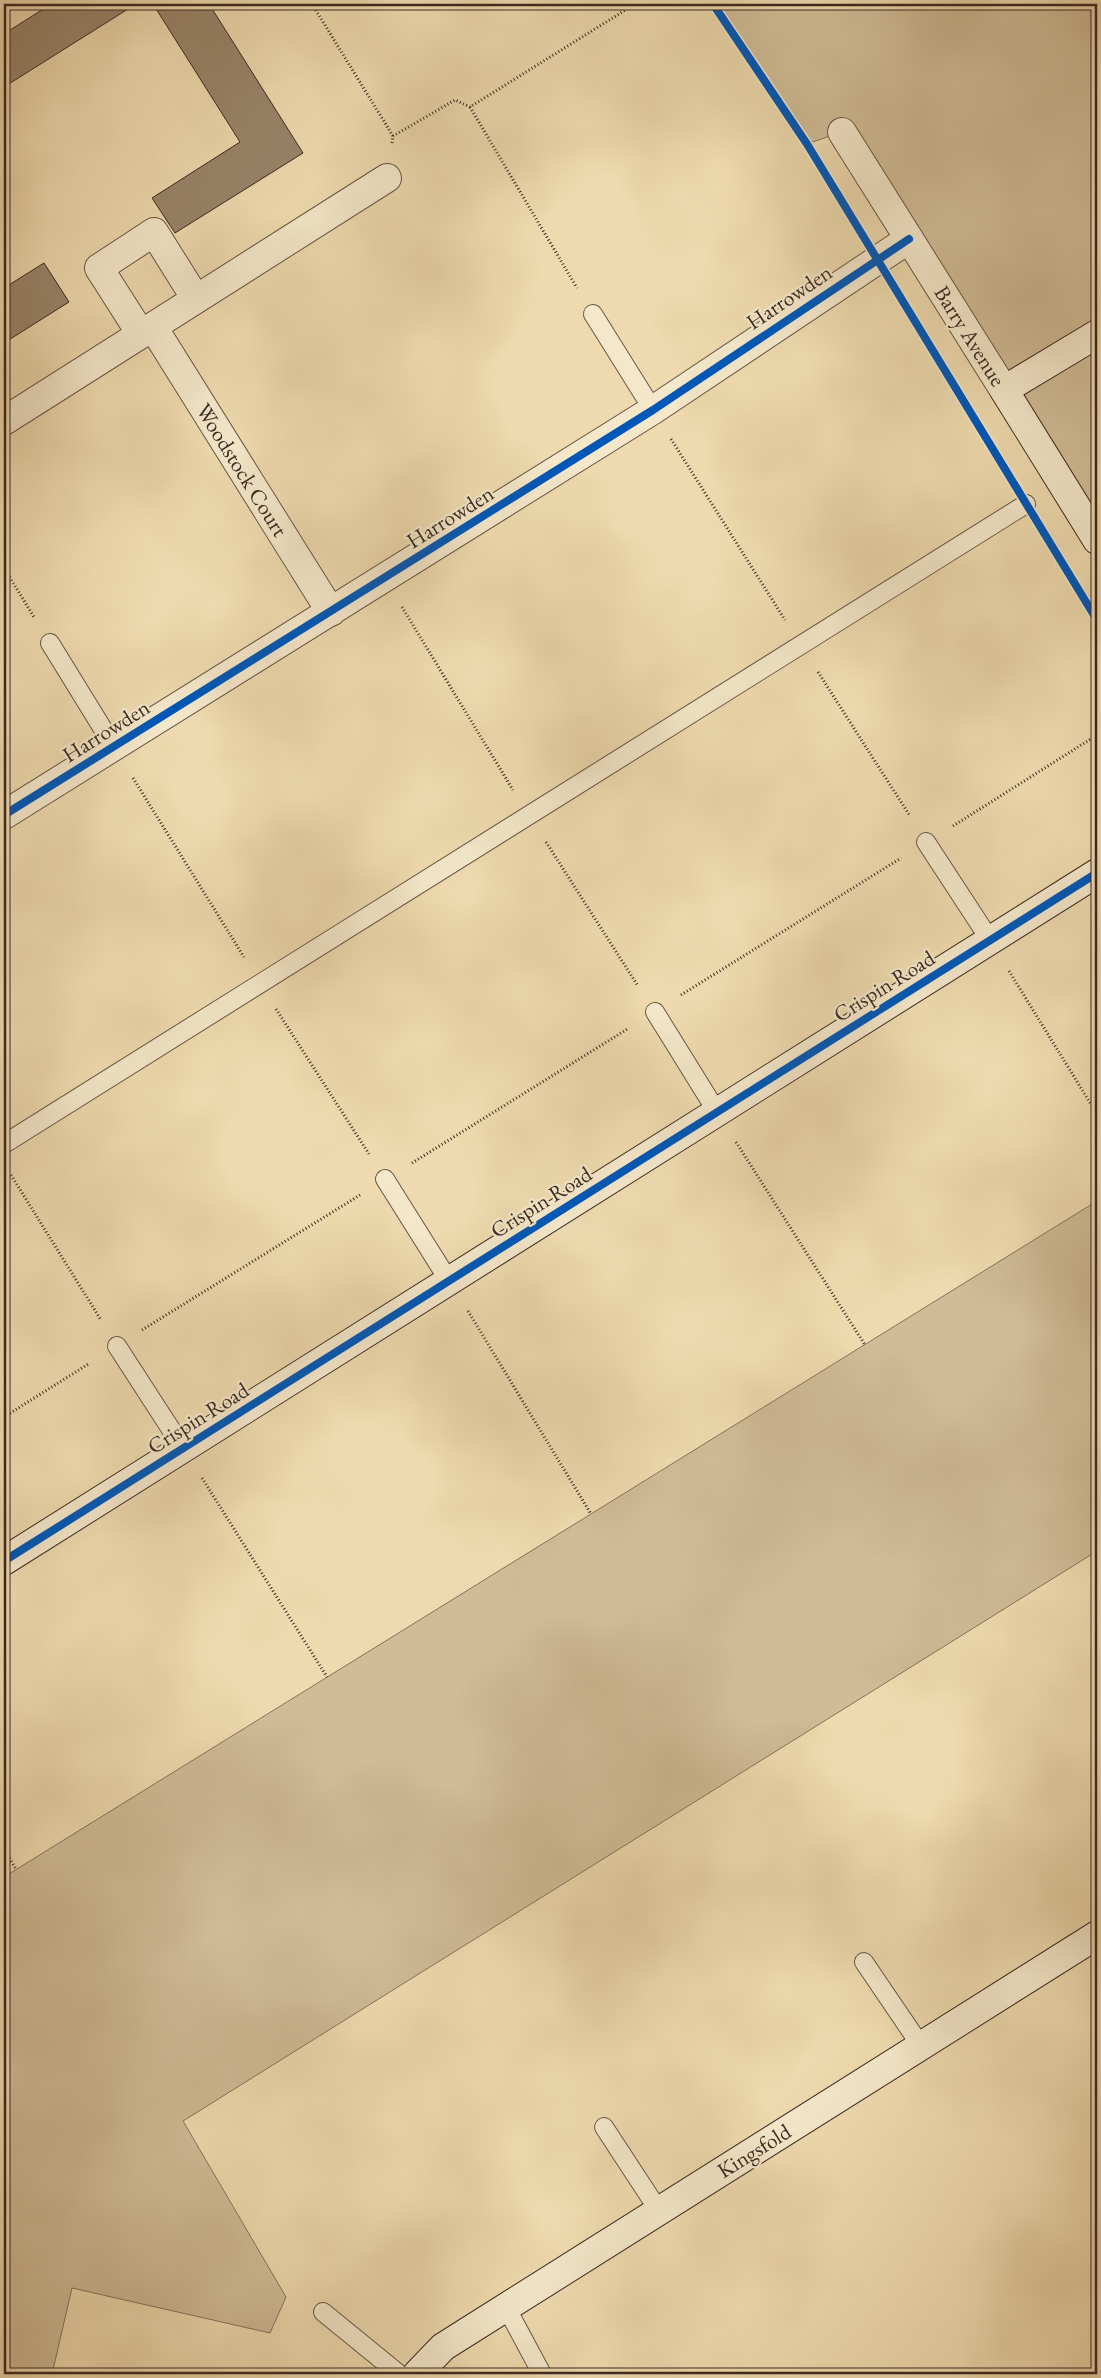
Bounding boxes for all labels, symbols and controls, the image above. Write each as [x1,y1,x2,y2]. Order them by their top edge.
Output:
street label: Harrowden [740,257,838,336]
street label: Barry Avenue [928,280,1013,392]
street label: Woodstock Court [189,398,295,542]
street label: Harrowden [401,479,499,555]
street label: Harrowden [57,693,155,769]
street label: Crispin Road [828,943,941,1029]
street label: Crispin Road [485,1159,598,1245]
street label: Crispin Road [142,1375,255,1461]
street label: Kingsfold [712,2116,797,2185]

